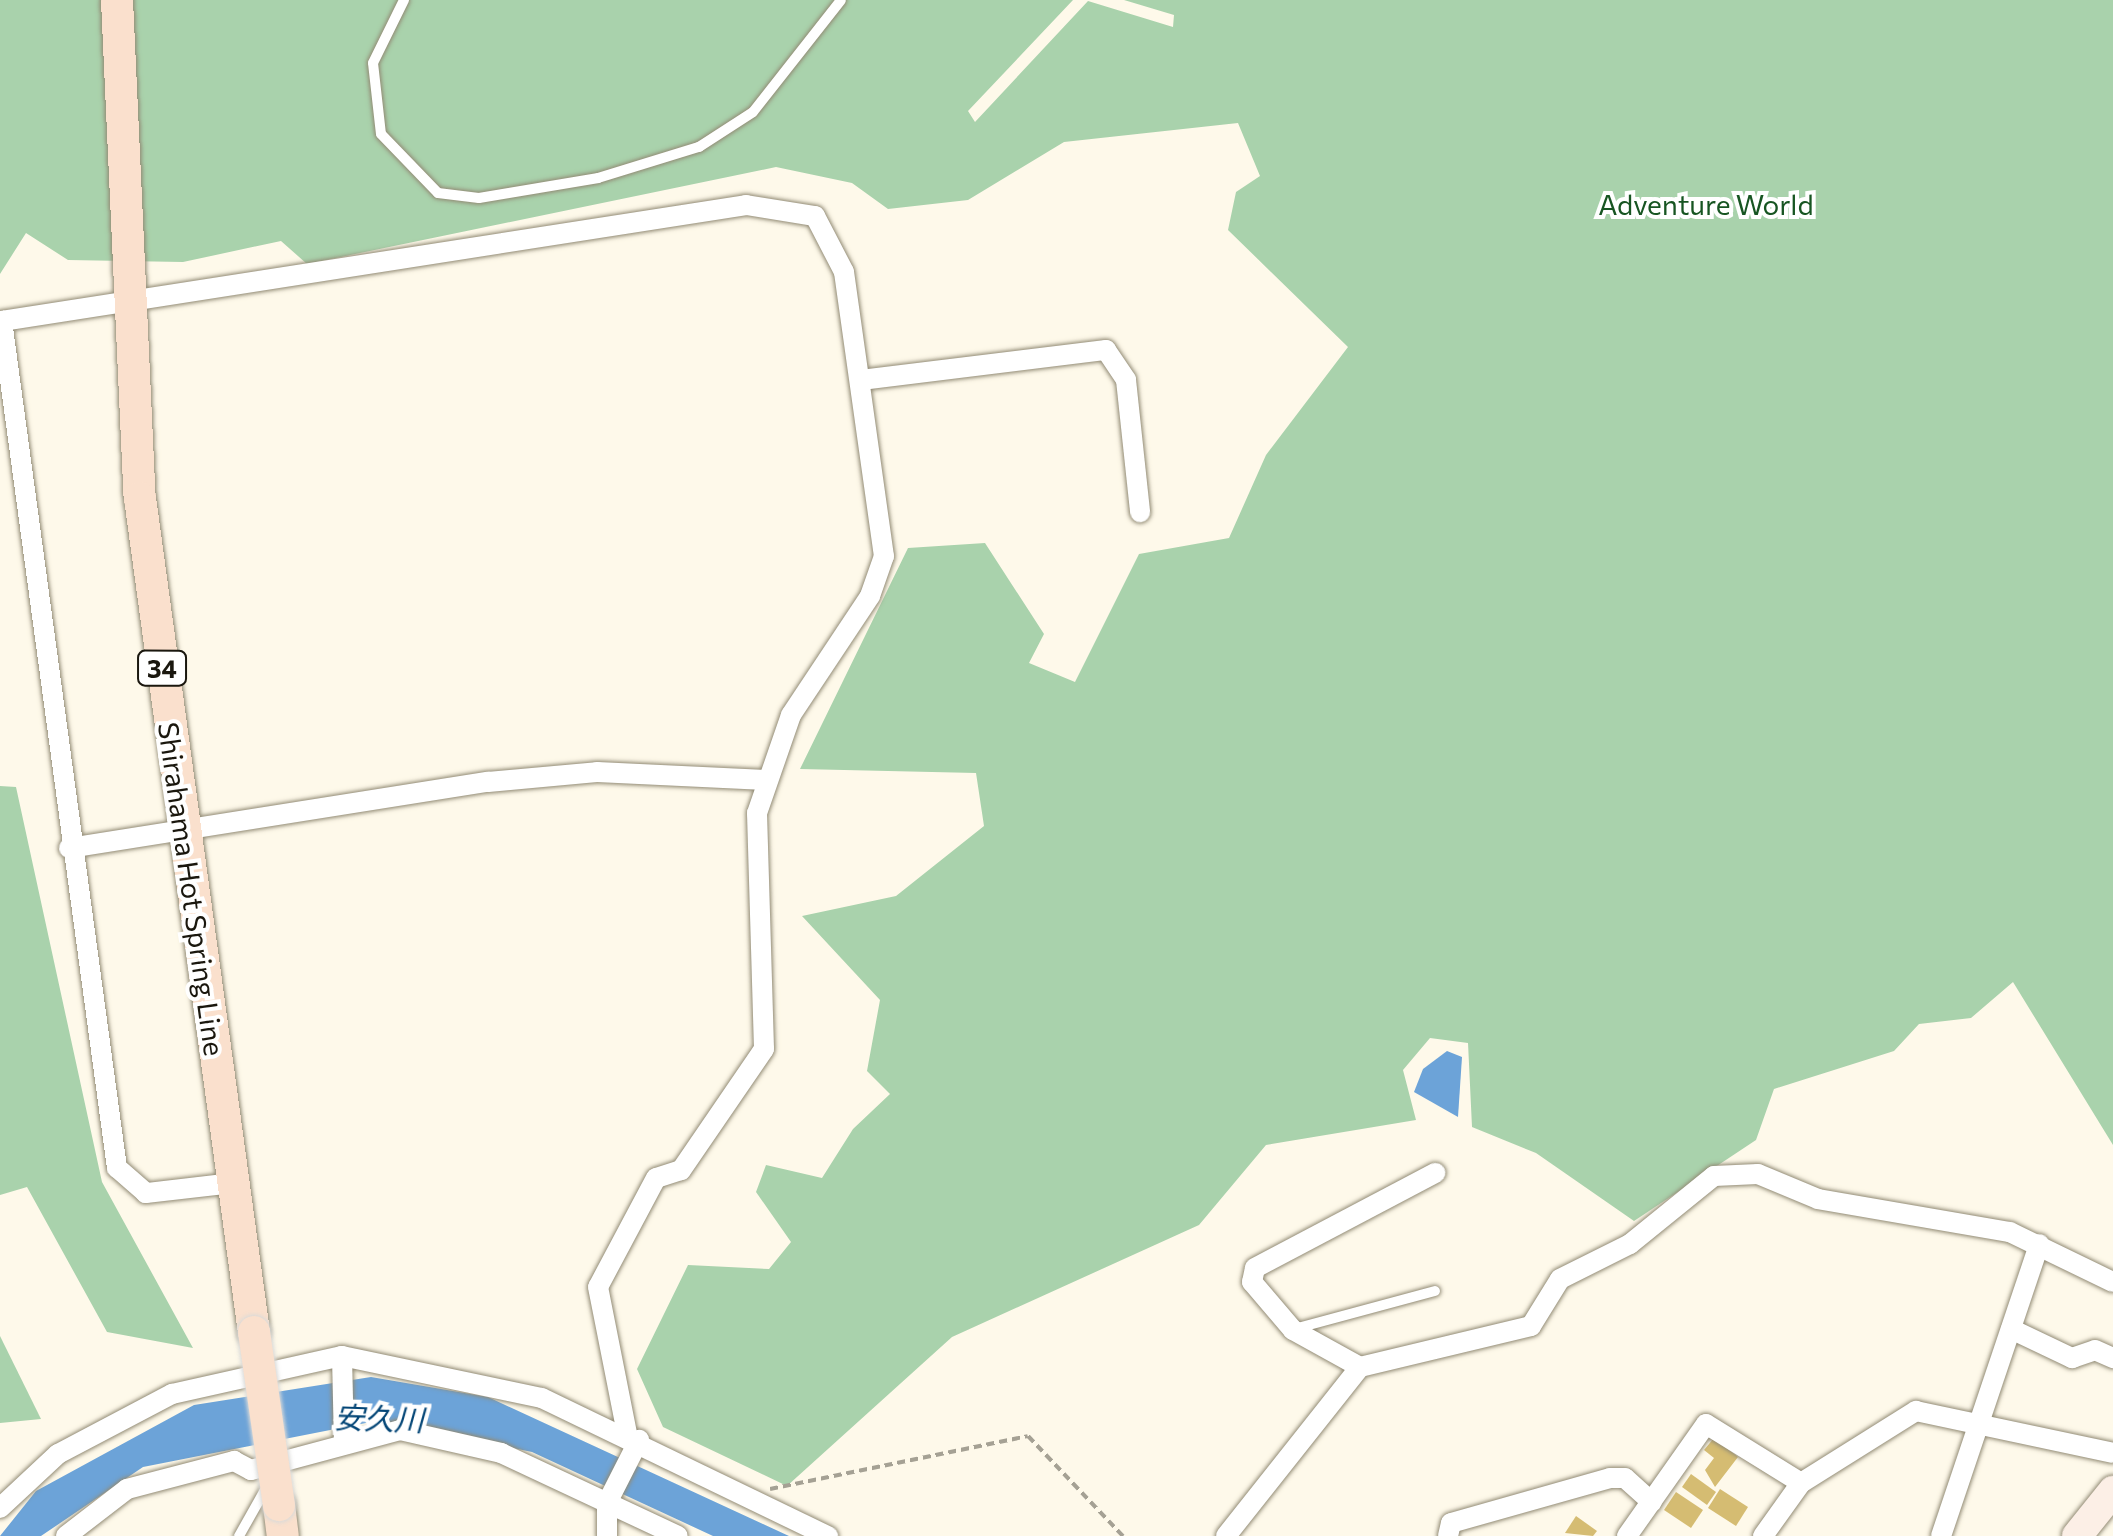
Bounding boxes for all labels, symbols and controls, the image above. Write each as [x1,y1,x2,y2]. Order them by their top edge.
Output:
park label: Adventure World [1598,187,1814,221]
road number: 34 [137,648,187,688]
street label: Shirahama Hot Spring Line [152,720,232,1058]
water label: 安久川 [333,1398,425,1438]

